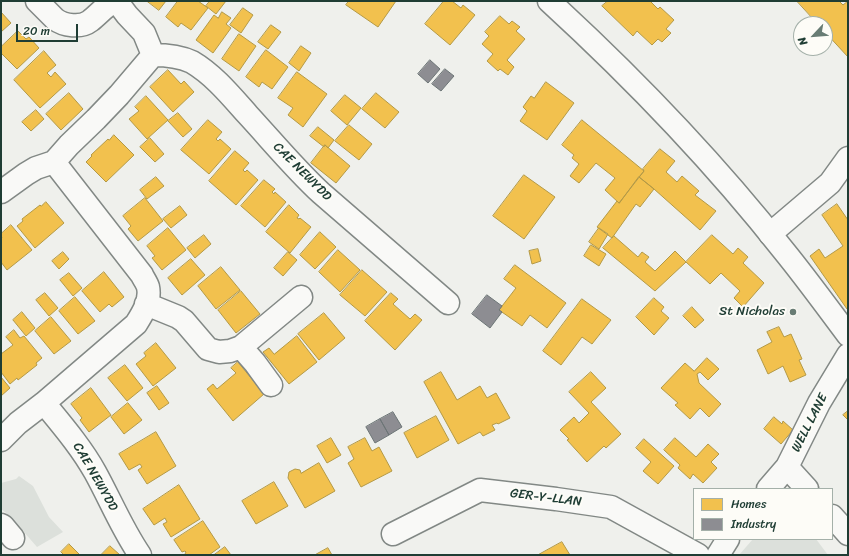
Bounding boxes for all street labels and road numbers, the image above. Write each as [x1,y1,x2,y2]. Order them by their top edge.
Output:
street label: CAE NEWYDD [269,139,335,205]
street label: WELL LANE [789,391,831,455]
street label: CAE NEWYDD [69,440,121,514]
street label: GER-Y-LLAN [509,486,583,510]

